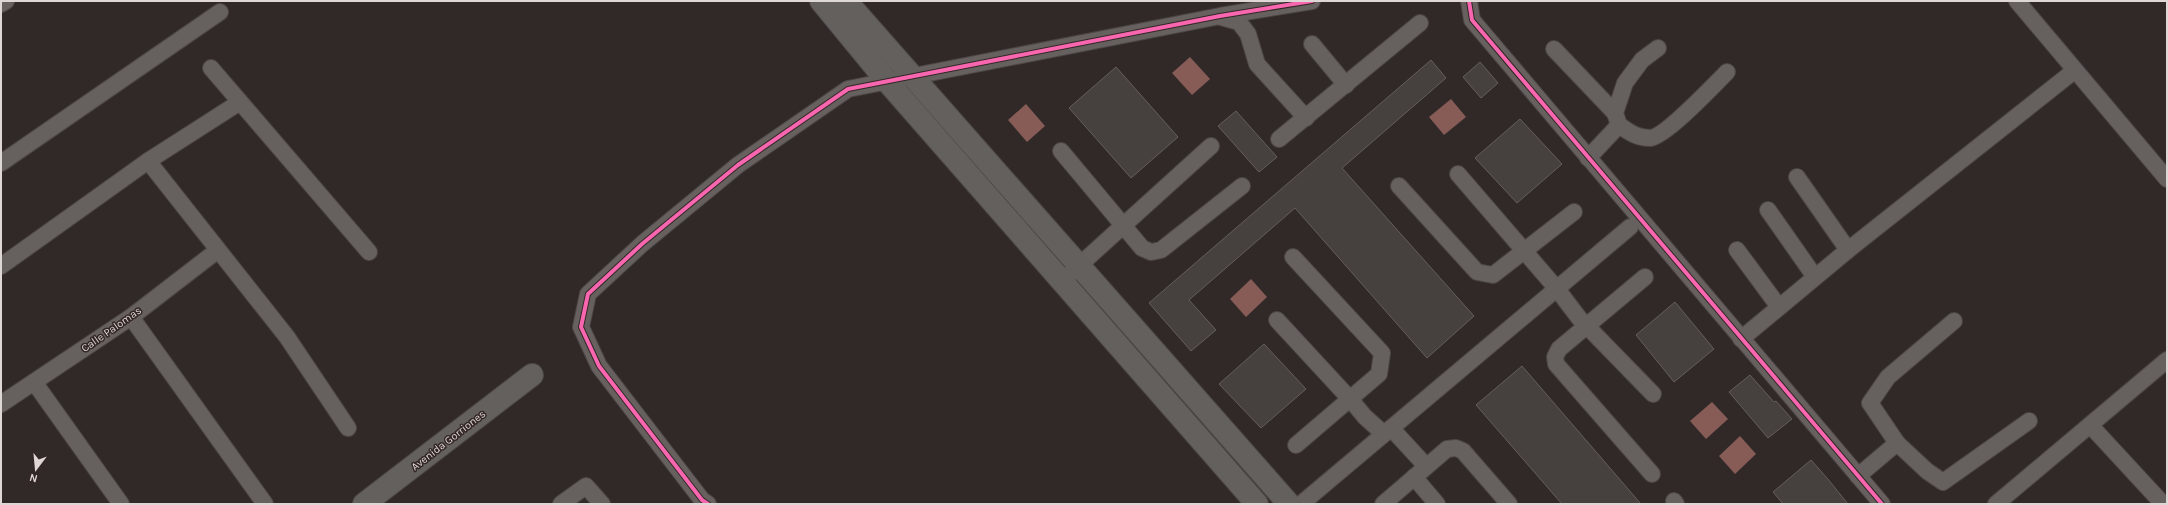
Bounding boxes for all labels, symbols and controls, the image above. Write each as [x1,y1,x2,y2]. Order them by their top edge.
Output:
street label: Calle Palomas [79,304,144,355]
street label: Avenida Gorriones [409,407,488,473]
north arrow [16,449,56,489]
text: N [28,471,39,485]

